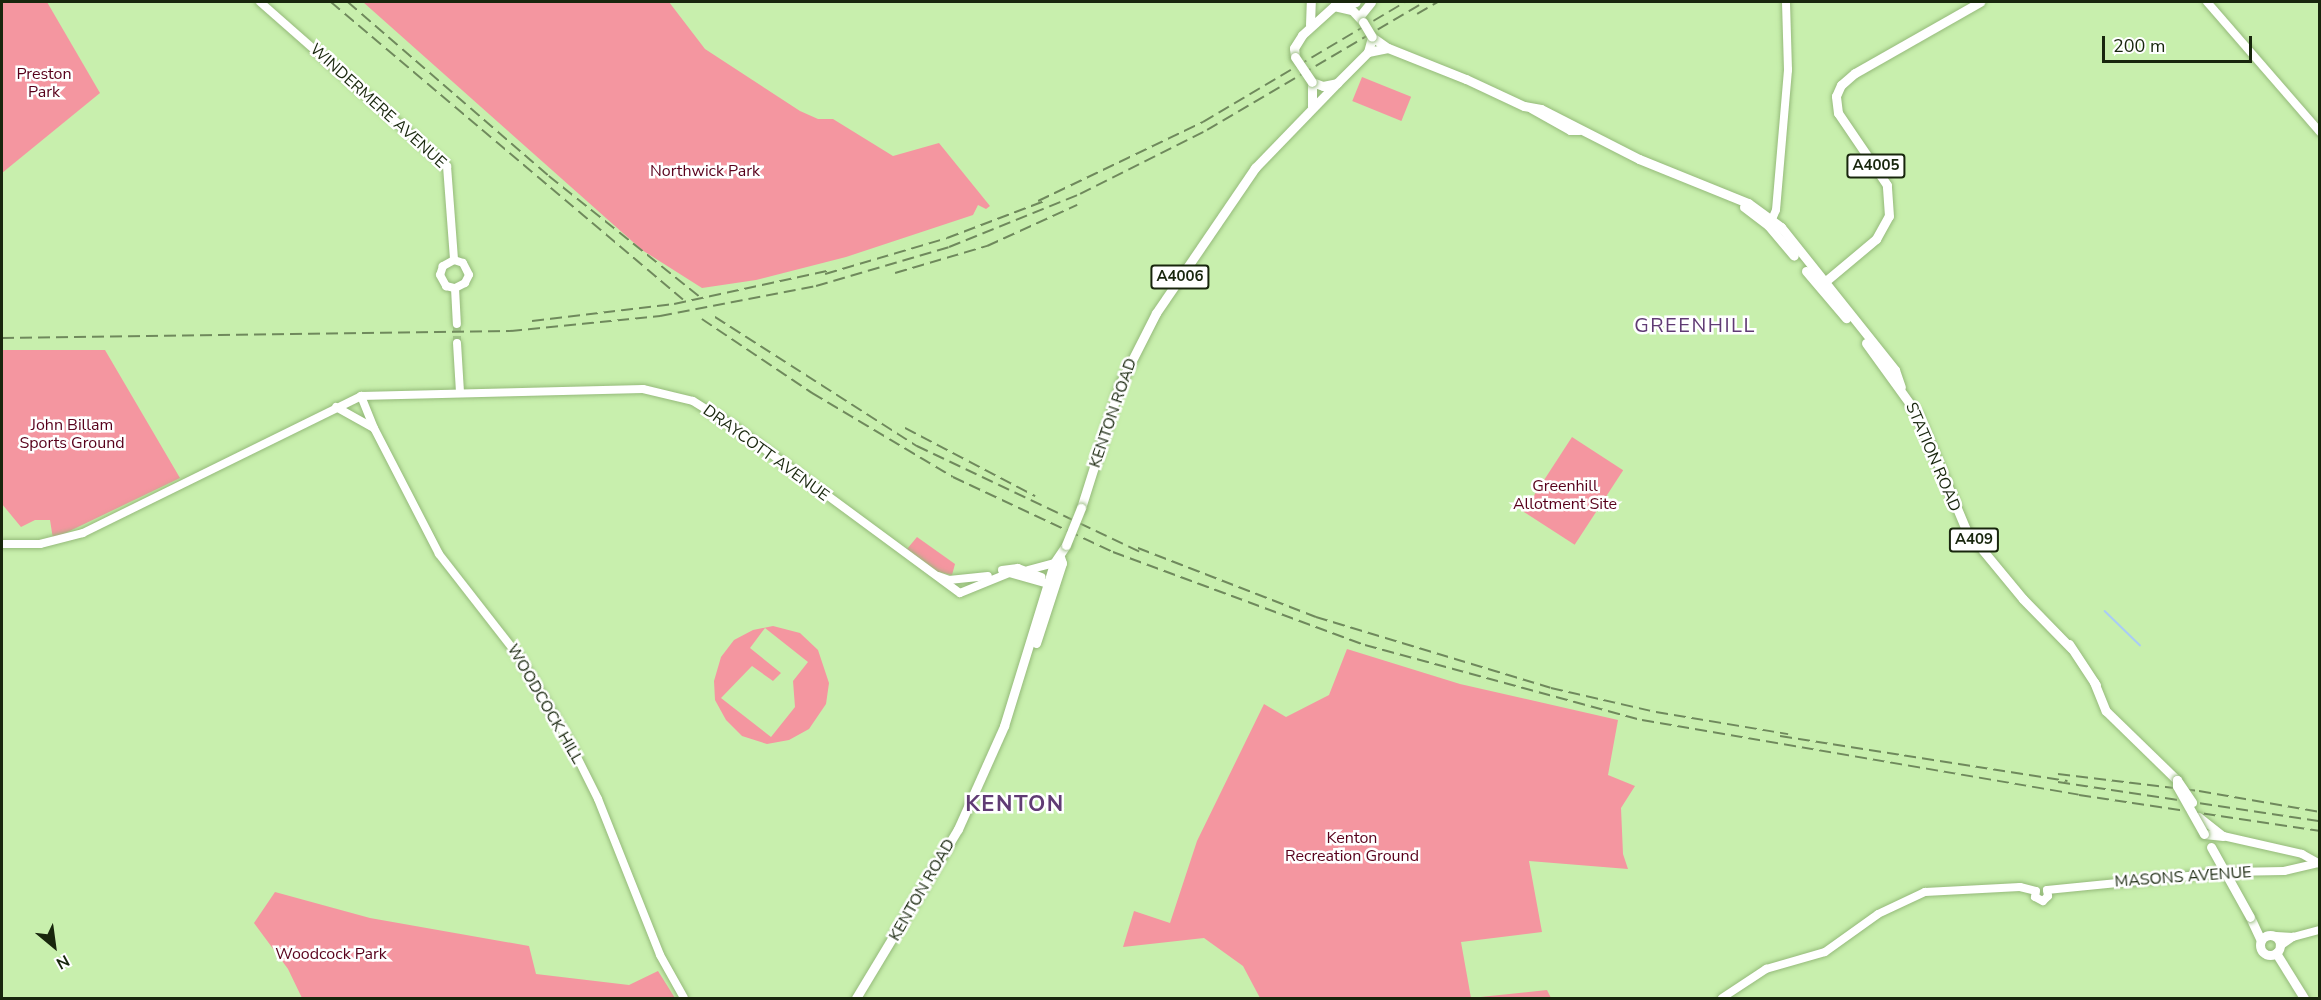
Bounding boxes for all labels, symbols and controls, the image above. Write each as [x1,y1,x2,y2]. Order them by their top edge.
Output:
scale bar [2105,24,2255,62]
text: 200 m [2113,34,2165,58]
street label: WINDERMERE AVENUE [306,40,450,172]
park label: Preston Park [16,64,72,102]
road number: A4005 [1846,154,1906,178]
park label: Northwick Park [650,161,760,181]
road number: A4006 [1150,265,1210,289]
district label: GREENHILL [1634,313,1756,337]
street label: KENTON ROAD [1085,356,1141,470]
street label: STATION ROAD [1901,400,1965,514]
street label: DRAYCOTT AVENUE [699,401,833,505]
park label: John Billam Sports Ground [19,415,125,453]
park label: Greenhill Allotment Site [1513,476,1617,514]
road number: A409 [1948,528,2000,552]
street label: WOODCOCK HILL [503,641,587,767]
district label: KENTON [965,792,1065,818]
park label: Kenton Recreation Ground [1285,828,1419,866]
street label: KENTON ROAD [885,836,959,944]
street label: MASONS AVENUE [2114,863,2252,891]
north arrow [24,916,84,976]
park label: Woodcock Park [275,944,387,964]
text: N [52,949,73,974]

